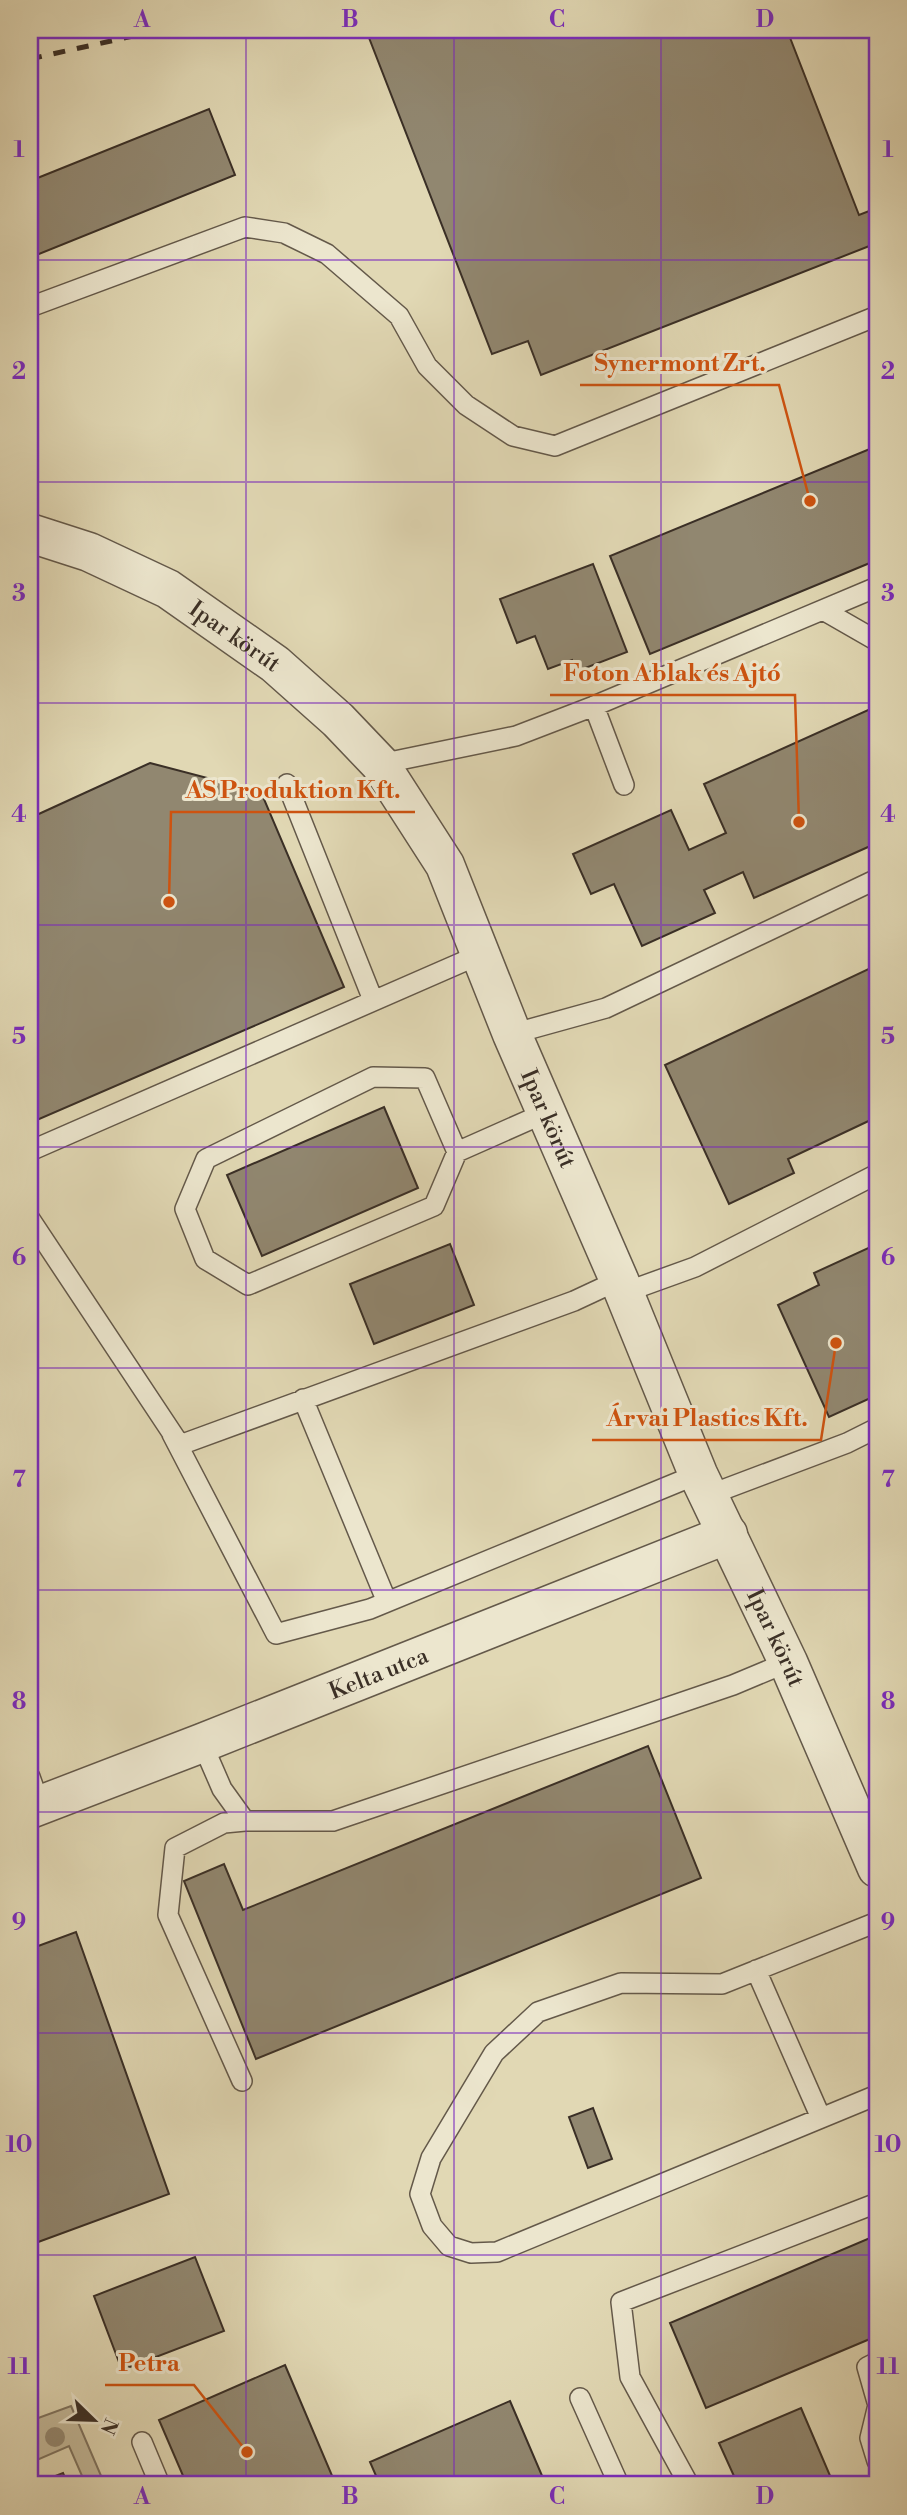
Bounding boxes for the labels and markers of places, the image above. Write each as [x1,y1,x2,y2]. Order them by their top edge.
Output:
callout: Synermont Zrt. [580,340,779,385]
callout: Foton Ablak és Ajtó [550,650,795,695]
callout: AS Produktion Kft. [171,767,415,812]
callout: Árvai Plastics Kft. [592,1395,821,1440]
callout: Petra [105,2340,194,2385]

